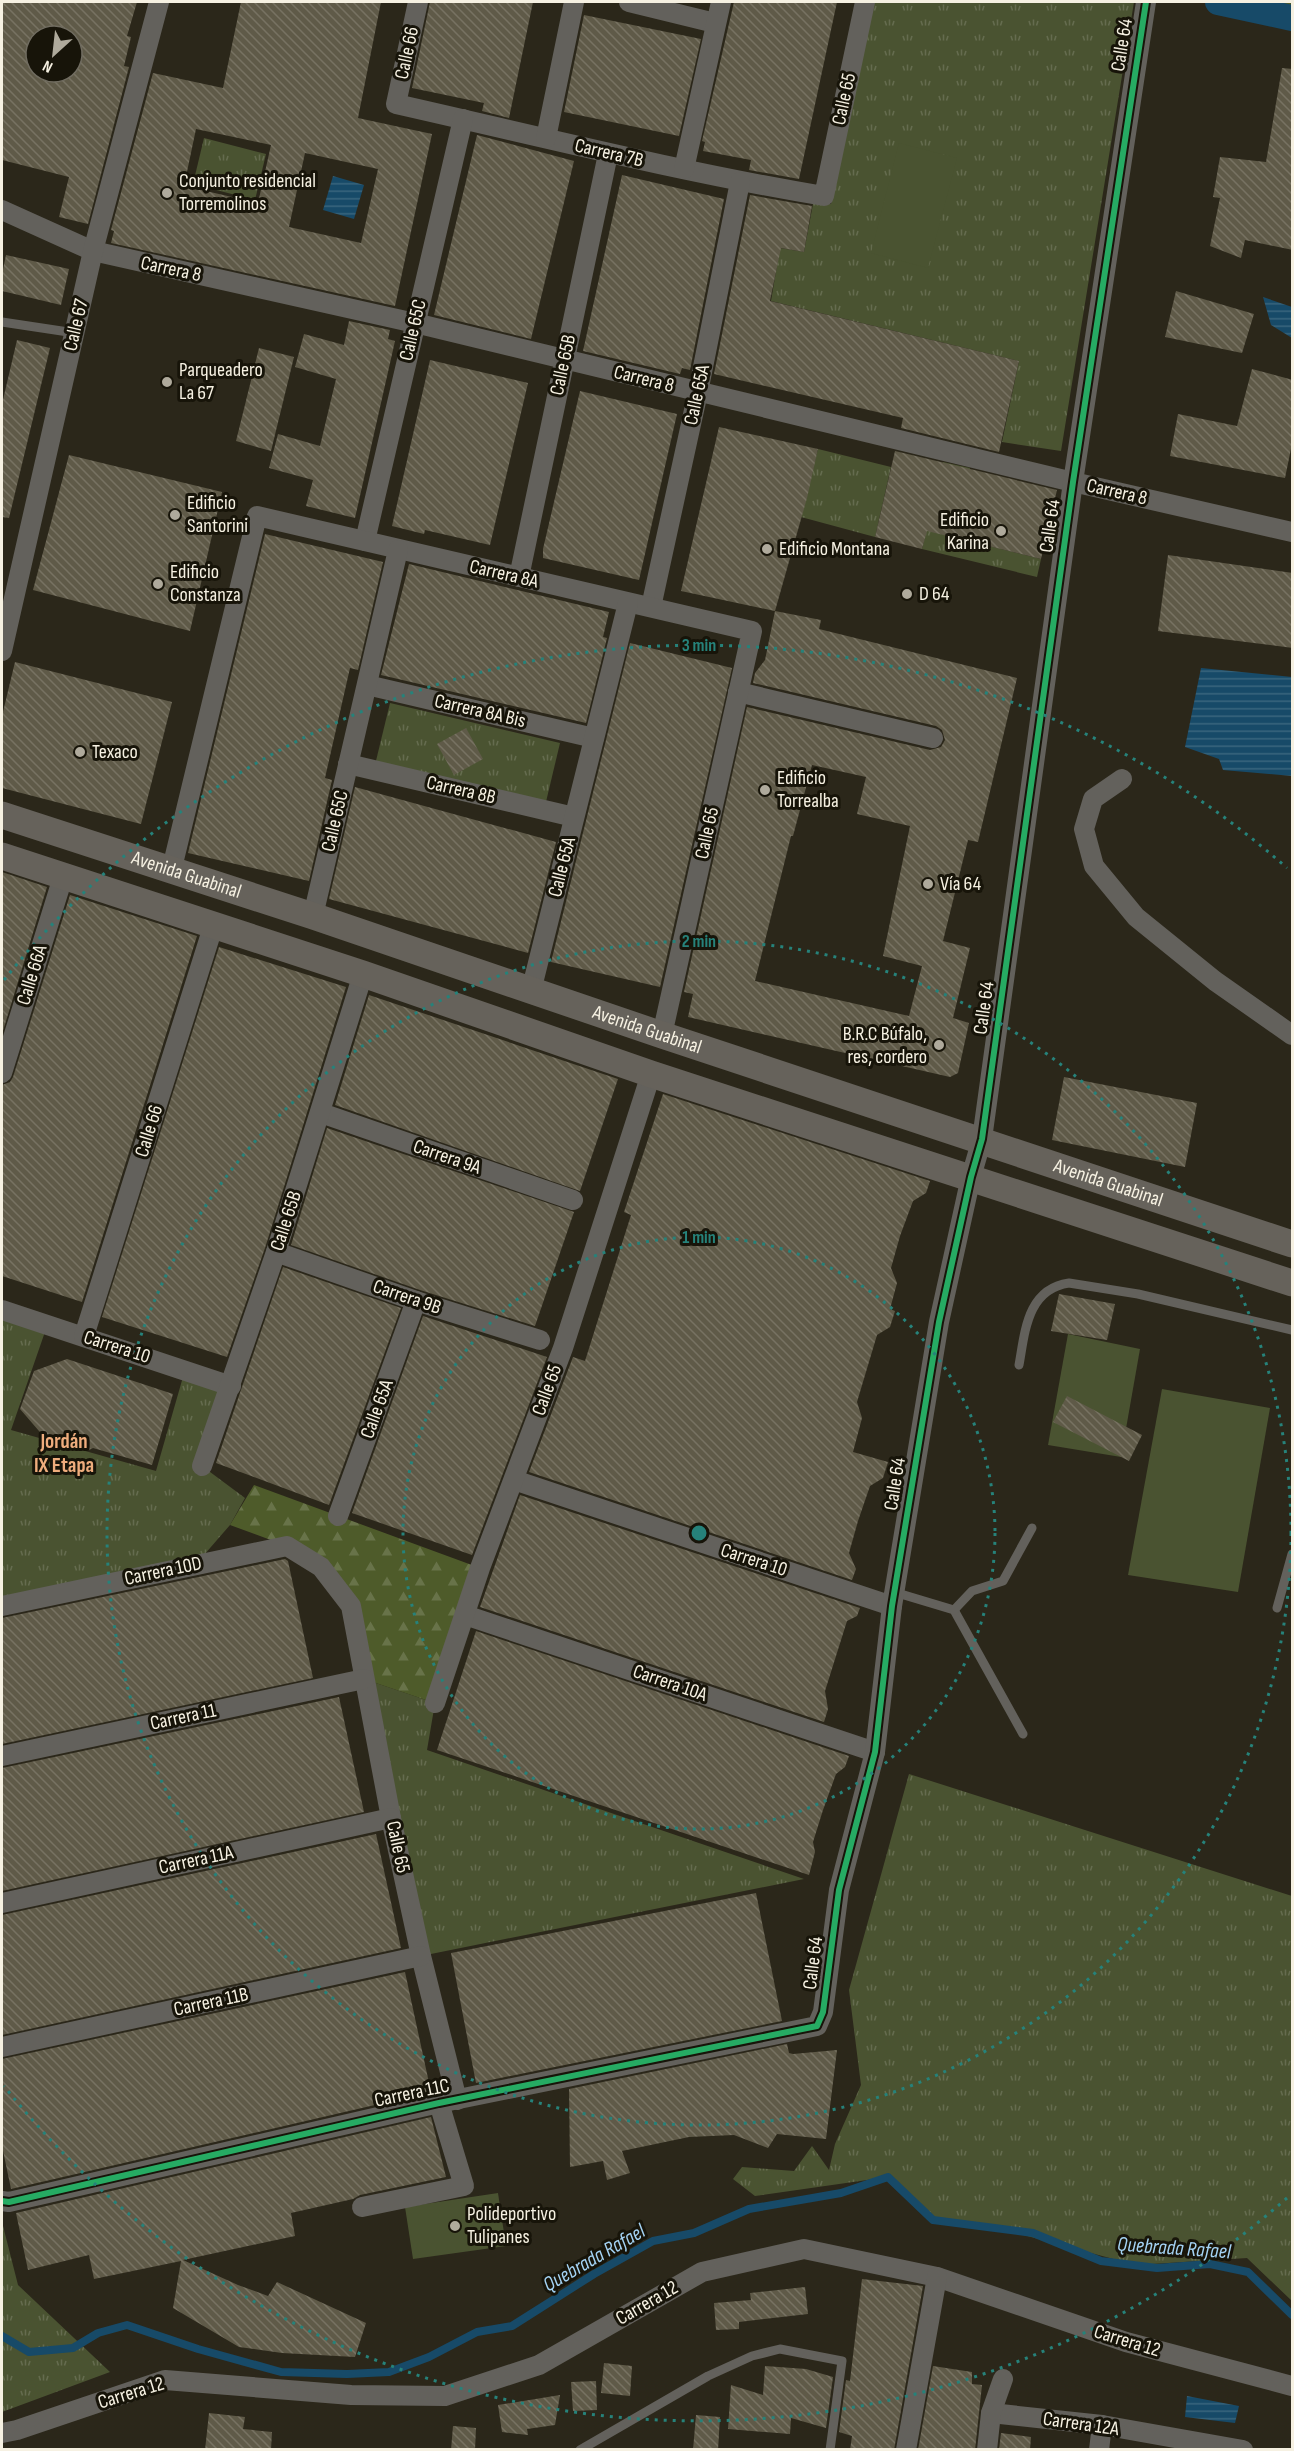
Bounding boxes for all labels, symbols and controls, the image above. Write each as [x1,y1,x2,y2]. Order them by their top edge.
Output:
street label: Calle 64 [1106,17,1138,73]
north arrow [24,24,84,84]
street label: Calle 66 [390,24,424,82]
text: N [40,56,56,76]
street label: Calle 65 [827,71,861,127]
street label: Carrera 7B [572,133,646,173]
place label: Conjunto residencial Torremolinos [179,169,316,216]
marker: Conjunto residencial Torremolinos [160,186,174,200]
street label: Carrera 8 [139,251,203,287]
street label: Calle 67 [58,297,94,353]
street label: Calle 65C [394,297,432,363]
street label: Calle 65B [545,332,581,398]
place label: Parqueadero La 67 [179,358,263,405]
street label: Carrera 8 [611,360,677,398]
street label: Calle 65A [679,362,715,427]
marker: Parqueadero La 67 [160,375,174,389]
street label: Carrera 8 [1084,473,1150,511]
place label: Edificio Santorini [187,491,248,538]
street label: Calle 64 [1034,498,1066,554]
marker: Edificio Santorini [168,508,182,522]
place label: Edificio Karina [940,508,989,555]
marker: Edificio Karina [994,524,1008,538]
place label: Edificio Montana [779,537,890,561]
marker: Edificio Montana [760,542,774,556]
street label: Carrera 8A [467,554,541,594]
place label: Edificio Constanza [170,560,241,607]
marker: Edificio Constanza [151,577,165,591]
place label: D 64 [919,582,949,606]
marker: D 64 [900,587,914,601]
text: 3 min [682,635,716,656]
street label: Carrera 8A Bis [432,689,528,733]
place label: Texaco [92,740,138,764]
marker: Texaco [73,745,87,759]
place label: Edificio Torrealba [777,766,839,813]
street label: Carrera 8B [424,770,498,810]
marker: Edificio Torrealba [758,783,772,797]
street label: Calle 65C [316,788,354,854]
street label: Calle 65 [690,805,724,861]
street label: Calle 65A [543,834,581,900]
street label: Avenida Guabinal [128,846,244,904]
place label: Vía 64 [940,872,981,896]
marker: Vía 64 [921,877,935,891]
text: 2 min [682,931,716,952]
street label: Calle 66A [11,942,53,1008]
street label: Calle 64 [968,980,1000,1036]
street label: Avenida Guabinal [589,1000,705,1059]
place label: B.R.C Búfalo, res, cordero [843,1022,927,1069]
marker: B.R.C Búfalo, res, cordero [932,1038,946,1052]
street label: Calle 66 [130,1102,168,1160]
street label: Carrera 9A [410,1134,484,1180]
street label: Avenida Guabinal [1050,1153,1166,1212]
street label: Calle 65B [265,1188,307,1254]
text: 1 min [682,1227,716,1248]
street label: Carrera 9B [370,1274,444,1320]
street label: Carrera 10 [81,1325,153,1369]
street label: Calle 65 [527,1361,567,1419]
street label: Calle 65A [355,1376,399,1442]
district label: Jordán IX Etapa [34,1429,94,1478]
street label: Calle 64 [879,1456,911,1512]
centre of rings [689,1523,709,1543]
street label: Carrera 10 [718,1538,790,1582]
street label: Carrera 10D [122,1551,204,1591]
street label: Carrera 10A [630,1659,711,1707]
street label: Carrera 11 [148,1698,218,1736]
street label: Calle 65 [381,1819,415,1875]
street label: Carrera 11A [157,1840,236,1880]
street label: Calle 64 [798,1935,828,1991]
street label: Carrera 11B [172,1982,251,2022]
street label: Carrera 11C [372,2073,452,2113]
place label: Polideportivo Tulipanes [467,2202,556,2249]
water label: Quebrada Rafael [538,2218,651,2297]
marker: Polideportivo Tulipanes [448,2219,462,2233]
water label: Quebrada Rafael [1116,2232,1233,2265]
street label: Carrera 12 [612,2276,682,2330]
street label: Carrera 12 [1091,2320,1163,2362]
street label: Carrera 12 [95,2372,167,2414]
street label: Carrera 12A [1041,2407,1121,2441]

